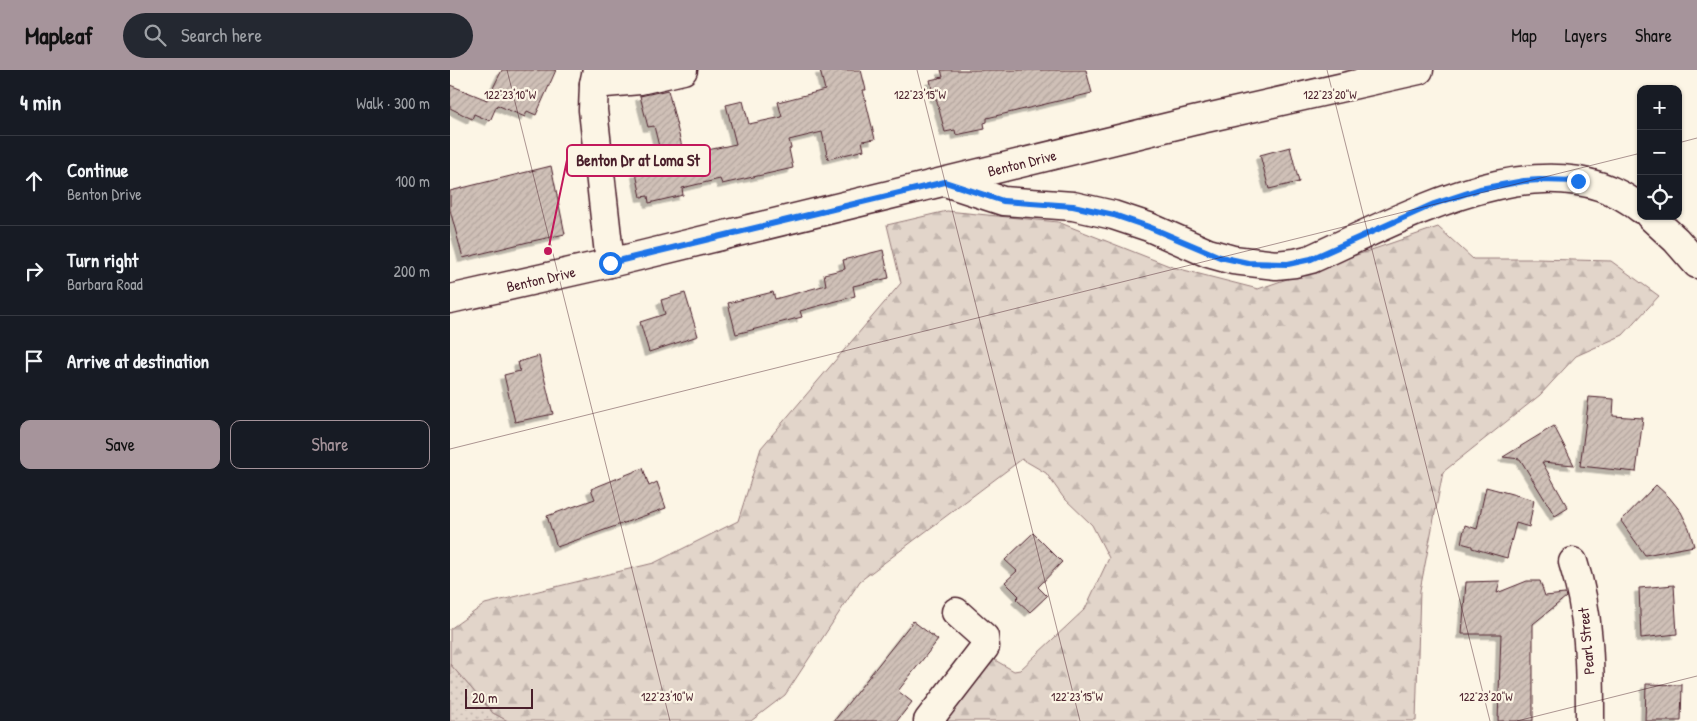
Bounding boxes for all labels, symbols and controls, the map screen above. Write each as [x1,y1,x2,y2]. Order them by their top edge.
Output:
search box [123,13,473,58]
text: Mapleaf [25,19,93,51]
icon: search [141,21,169,49]
text: Search here [181,22,262,48]
text: Map [1511,23,1537,48]
text: Layers [1565,23,1607,48]
text: Share [1635,23,1672,48]
map controls [1637,85,1682,220]
button: + [1637,85,1682,130]
text: 122°23'10"W [484,86,537,103]
text: 122°23'15"W [894,86,947,103]
text: 122°23'20"W [1303,86,1357,103]
text: 4 min [20,88,61,117]
text: Walk · 300 m [356,92,430,114]
button: − [1637,130,1682,175]
street label: Benton Drive [985,144,1059,182]
callout: Benton Dr at Loma St [567,145,710,176]
text: Benton Dr at Loma St [576,149,700,171]
text: Continue [67,157,128,183]
icon: ahead [20,167,48,195]
text: 100 m [395,170,430,192]
route end [1567,170,1590,193]
button: locate [1637,175,1682,220]
text: Benton Drive [67,183,142,205]
text: Turn right [67,247,138,273]
route start [599,252,622,275]
icon: right [20,257,48,285]
text: 200 m [394,260,430,282]
street label: Benton Drive [505,261,577,297]
text: Barbara Road [67,273,143,295]
icon: arrive [20,347,48,375]
text: Arrive at destination [67,348,209,374]
button: Save [20,420,220,469]
button: Share [230,420,430,469]
street label: Pearl Street [1573,606,1599,675]
scale bar [465,686,532,709]
text: 20 m [472,688,498,707]
text: 122°23'10"W [641,688,694,705]
text: 122°23'15"W [1051,688,1104,705]
text: 122°23'20"W [1459,688,1513,705]

